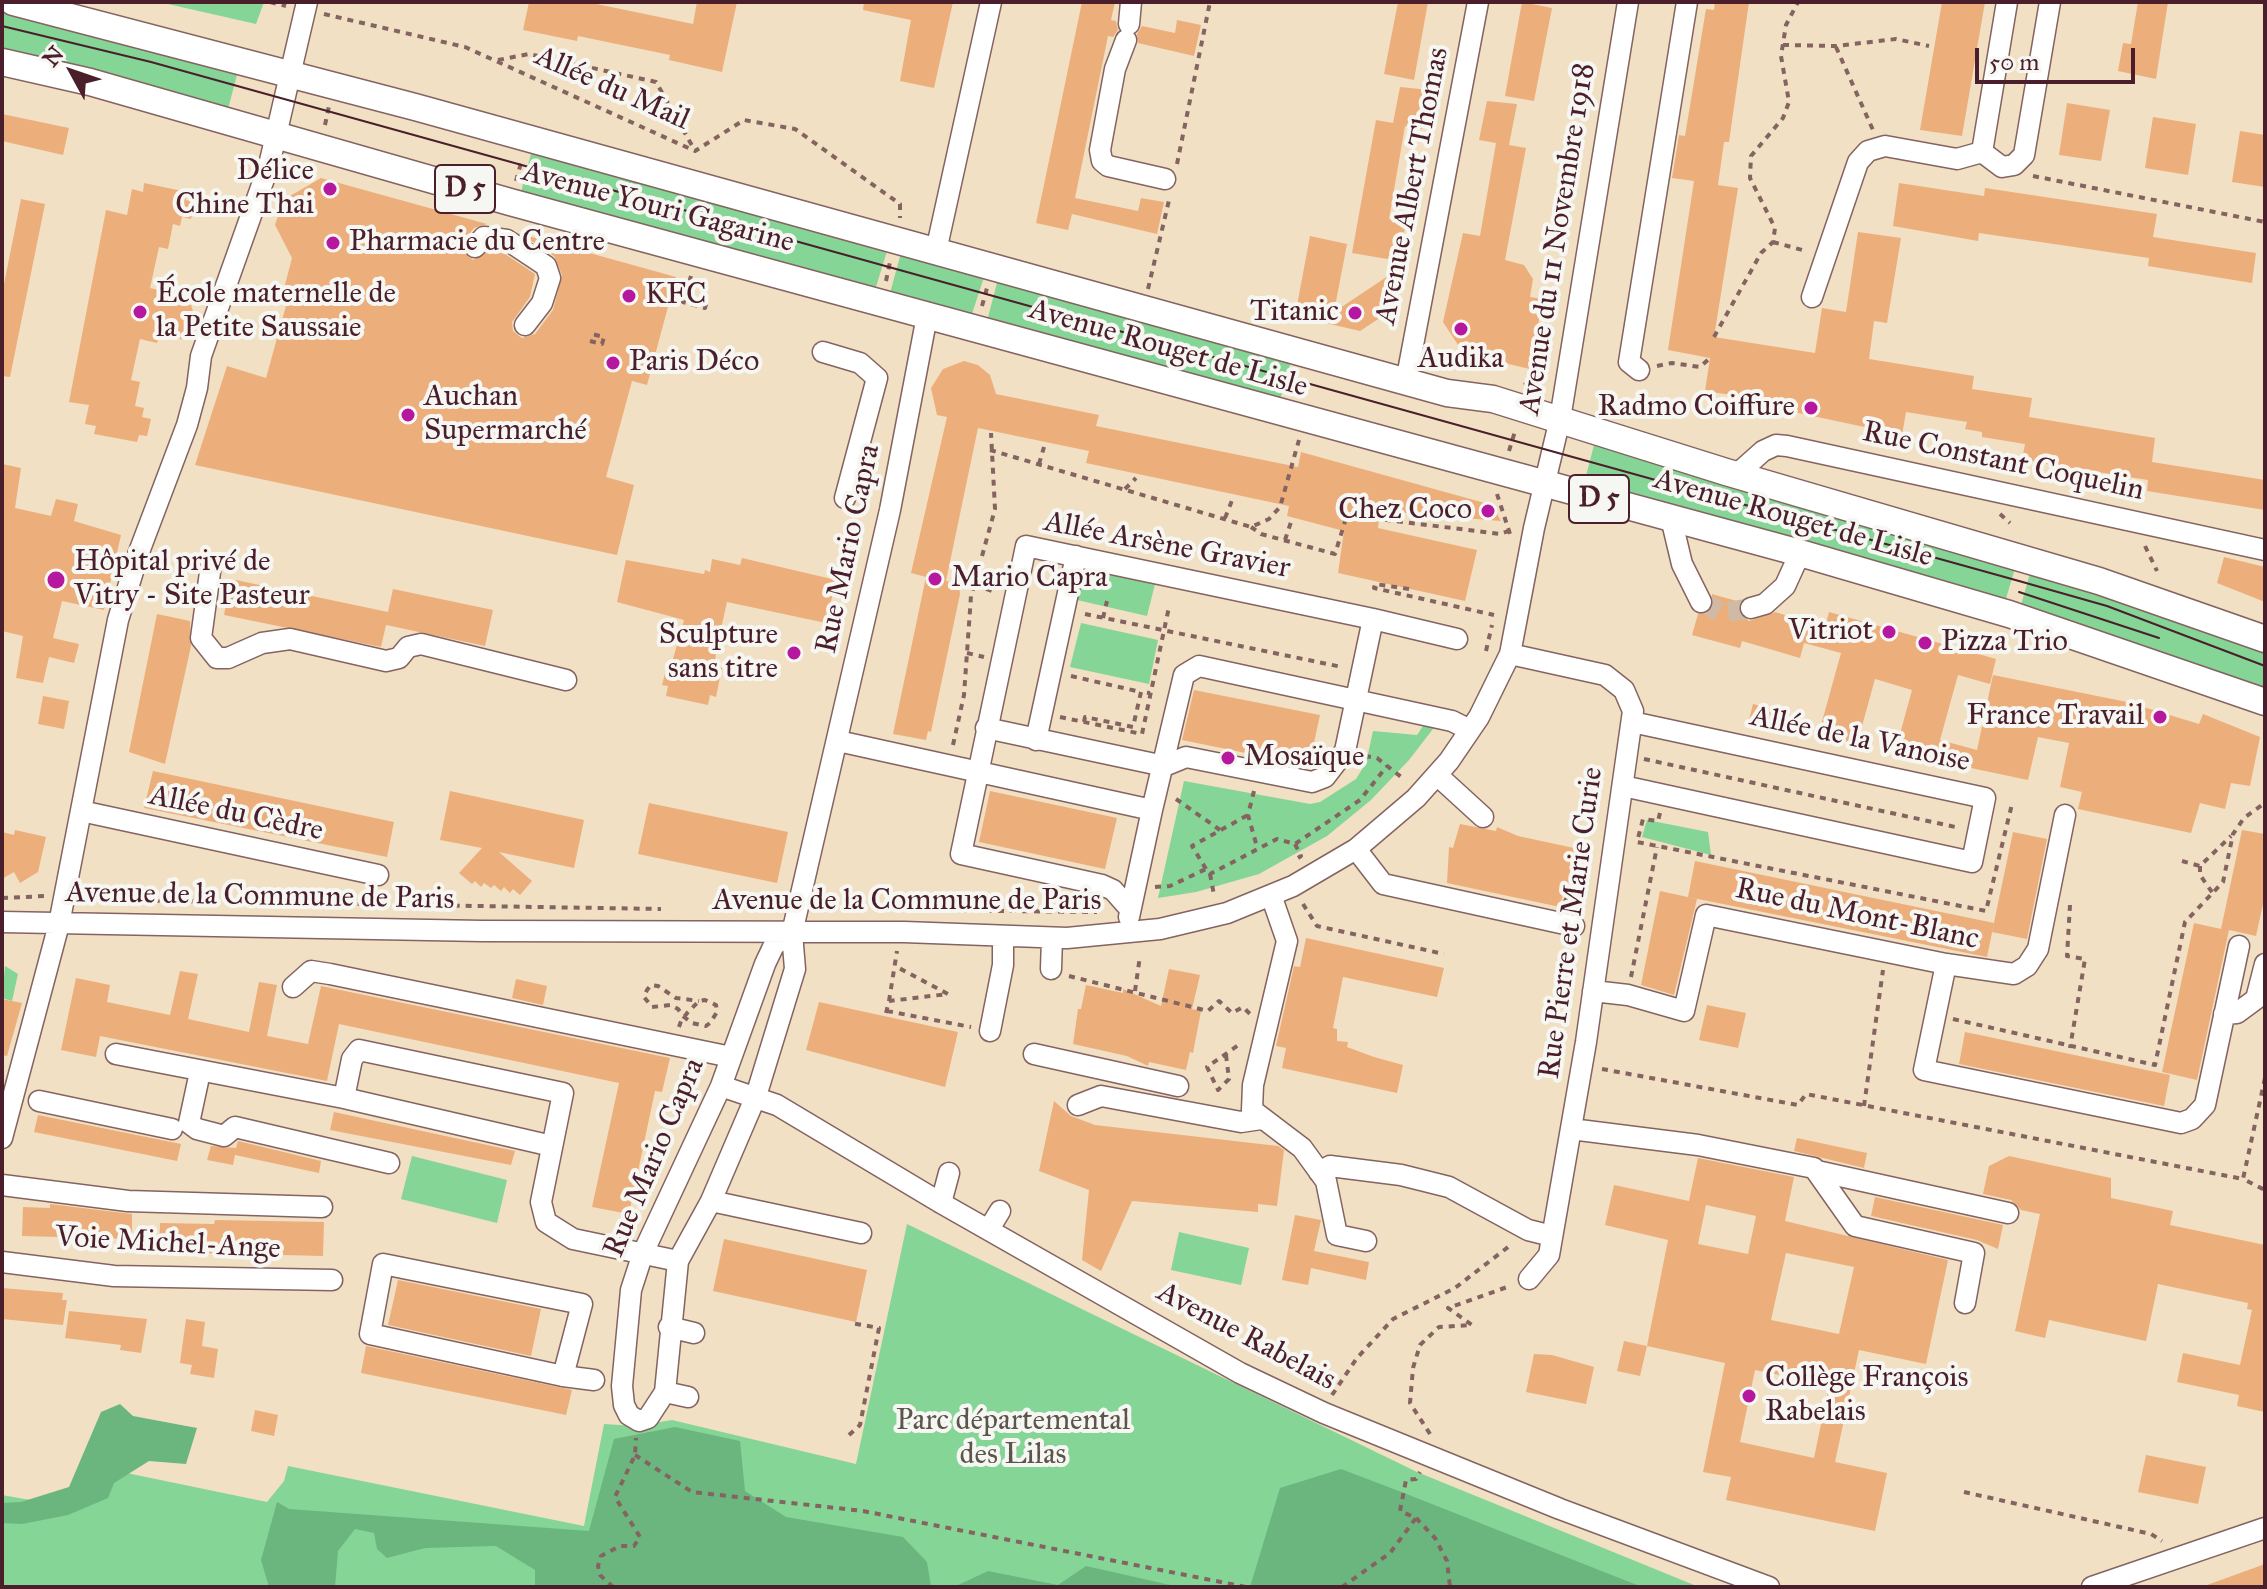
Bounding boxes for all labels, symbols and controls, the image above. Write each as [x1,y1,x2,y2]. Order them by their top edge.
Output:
north arrow [32,32,112,112]
scale bar [1979,32,2139,82]
street label: Allée du Mail [529,39,695,139]
text: N [37,40,70,72]
street label: Avenue Albert Thomas [1368,44,1458,328]
text: 50 m [1989,47,2039,77]
street label: Avenue du 11 Novembre 1918 [1512,61,1604,417]
place label: Délice Chine Thai [175,154,314,224]
street label: Avenue Youri Gagarine [518,154,798,262]
road number: D 5 [435,165,495,213]
marker: Délice Chine Thai [321,180,339,198]
place label: Pharmacie du Centre [349,225,605,261]
marker: Pharmacie du Centre [324,234,342,252]
place label: École maternelle de la Petite Saussaie [156,277,396,348]
place label: KFC [645,278,706,314]
marker: KFC [620,287,638,305]
street label: Avenue Rouget de Lisle [1025,292,1311,406]
place label: Titanic [1250,295,1339,331]
marker: École maternelle de la Petite Saussaie [131,303,149,321]
marker: Titanic [1346,304,1364,322]
marker: Audika [1452,320,1470,338]
place label: Audika [1418,342,1504,378]
place label: Paris Déco [629,345,759,381]
marker: Paris Déco [604,354,622,372]
place label: Auchan Supermarché [424,380,587,450]
place label: Radmo Coiffure [1598,390,1795,426]
marker: Radmo Coiffure [1802,399,1820,417]
marker: Auchan Supermarché [399,406,417,424]
street label: Rue Constant Coquelin [1859,415,2147,509]
street label: Rue Mario Capra [809,441,889,657]
street label: Avenue Rouget de Lisle [1650,462,1936,576]
road number: D 5 [1569,475,1629,523]
place label: Chez Coco [1338,493,1472,529]
marker: Chez Coco [1479,502,1497,520]
street label: Allée Arsène Gravier [1041,504,1293,588]
place label: Hôpital privé de Vitry - Site Pasteur [74,545,310,616]
place label: Mario Capra [951,561,1108,597]
marker: Hôpital privé de Vitry - Site Pasteur [45,569,67,591]
marker: Mario Capra [926,570,944,588]
place label: Vitriot [1788,614,1873,650]
place label: Sculpture sans titre [659,618,778,688]
marker: Vitriot [1880,623,1898,641]
place label: Pizza Trio [1941,625,2068,661]
marker: Pizza Trio [1916,634,1934,652]
marker: Sculpture sans titre [785,644,803,662]
street label: Allée de la Vanoise [1747,699,1973,781]
place label: France Travail [1967,699,2144,735]
marker: France Travail [2151,708,2169,726]
place label: Mosaïque [1244,740,1364,776]
marker: Mosaïque [1219,749,1237,767]
street label: Rue Pierre et Marie Curie [1532,765,1612,1081]
street label: Allée du Cèdre [146,778,326,850]
street label: Rue du Mont-Blanc [1732,872,1982,958]
street label: Avenue de la Commune de Paris [65,876,455,918]
street label: Avenue de la Commune de Paris [713,884,1101,920]
street label: Rue Mario Capra [597,1053,713,1263]
street label: Voie Michel-Ange [55,1220,281,1268]
street label: Avenue Rabelais [1150,1275,1342,1399]
place label: Collège François Rabelais [1765,1361,1968,1432]
marker: Collège François Rabelais [1740,1387,1758,1405]
park label: Parc départemental des Lilas [896,1404,1130,1474]

